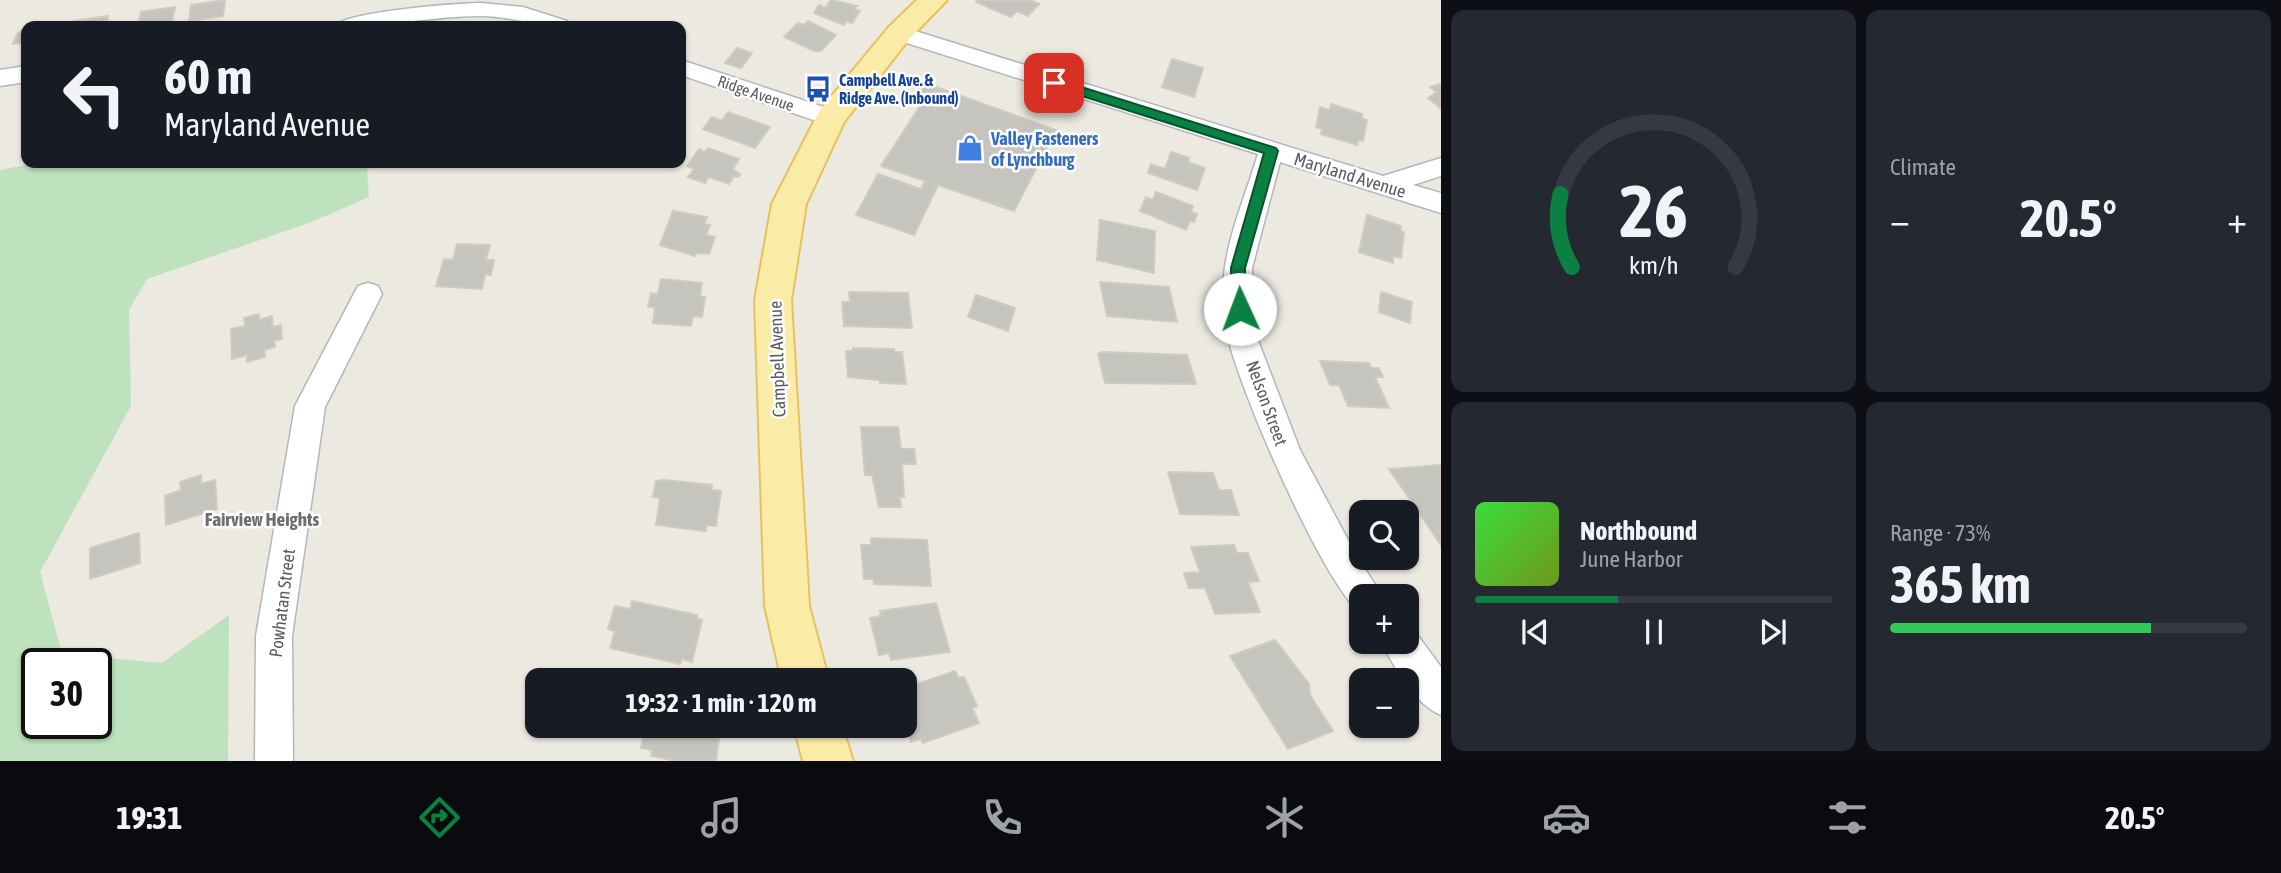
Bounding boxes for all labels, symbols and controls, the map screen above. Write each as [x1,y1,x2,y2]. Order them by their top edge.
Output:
text: 60 m [164,48,252,104]
icon: left [49,49,140,140]
pin [1024,53,1084,113]
icon: arrive [1035,64,1073,102]
place label: Campbell Ave. & Ridge Ave. (Inbound) [839,71,959,107]
street label: Ridge Avenue [715,72,797,115]
bus stop icon: Campbell Ave. & Ridge Ave. (Inbound) [803,74,833,104]
text: Maryland Avenue [164,106,370,143]
place label: Valley Fasteners of Lynchburg [990,128,1099,170]
shop icon: Valley Fasteners of Lynchburg [955,133,985,163]
street label: Maryland Avenue [1292,148,1408,202]
text: Climate [1890,154,1956,180]
text: 26 [1619,169,1688,252]
text: 20.5° [2020,188,2117,248]
text: − [1890,198,1910,241]
text: + [2227,198,2247,241]
text: km/h [1629,251,1678,279]
position arrow [1203,272,1277,346]
street label: Campbell Avenue [764,300,790,418]
street label: Nelson Street [1242,358,1292,448]
map controls [1349,500,1419,738]
button: search [1349,500,1419,570]
district label: Fairview Heights [205,508,319,530]
text: Northbound [1580,516,1697,546]
text: Range · 73% [1890,520,1990,546]
text: June Harbor [1580,546,1683,572]
street label: Powhatan Street [265,548,299,658]
text: 365 km [1890,554,2031,614]
button: + [1349,584,1419,654]
icon: previous [1516,613,1554,651]
icon: pause [1635,613,1673,651]
icon: next [1754,613,1792,651]
speed limit sign: 30 [21,648,112,739]
button: − [1349,668,1419,738]
text: 19:32 · 1 min · 120 m [626,688,816,718]
icon: directions [415,793,464,842]
icon: music [697,793,746,842]
icon: phone [978,793,1027,842]
icon: climate [1260,793,1309,842]
icon: car [1542,793,1591,842]
icon: filters [1823,793,1872,842]
text: 19:31 [116,799,182,836]
text: 20.5° [2105,799,2165,836]

